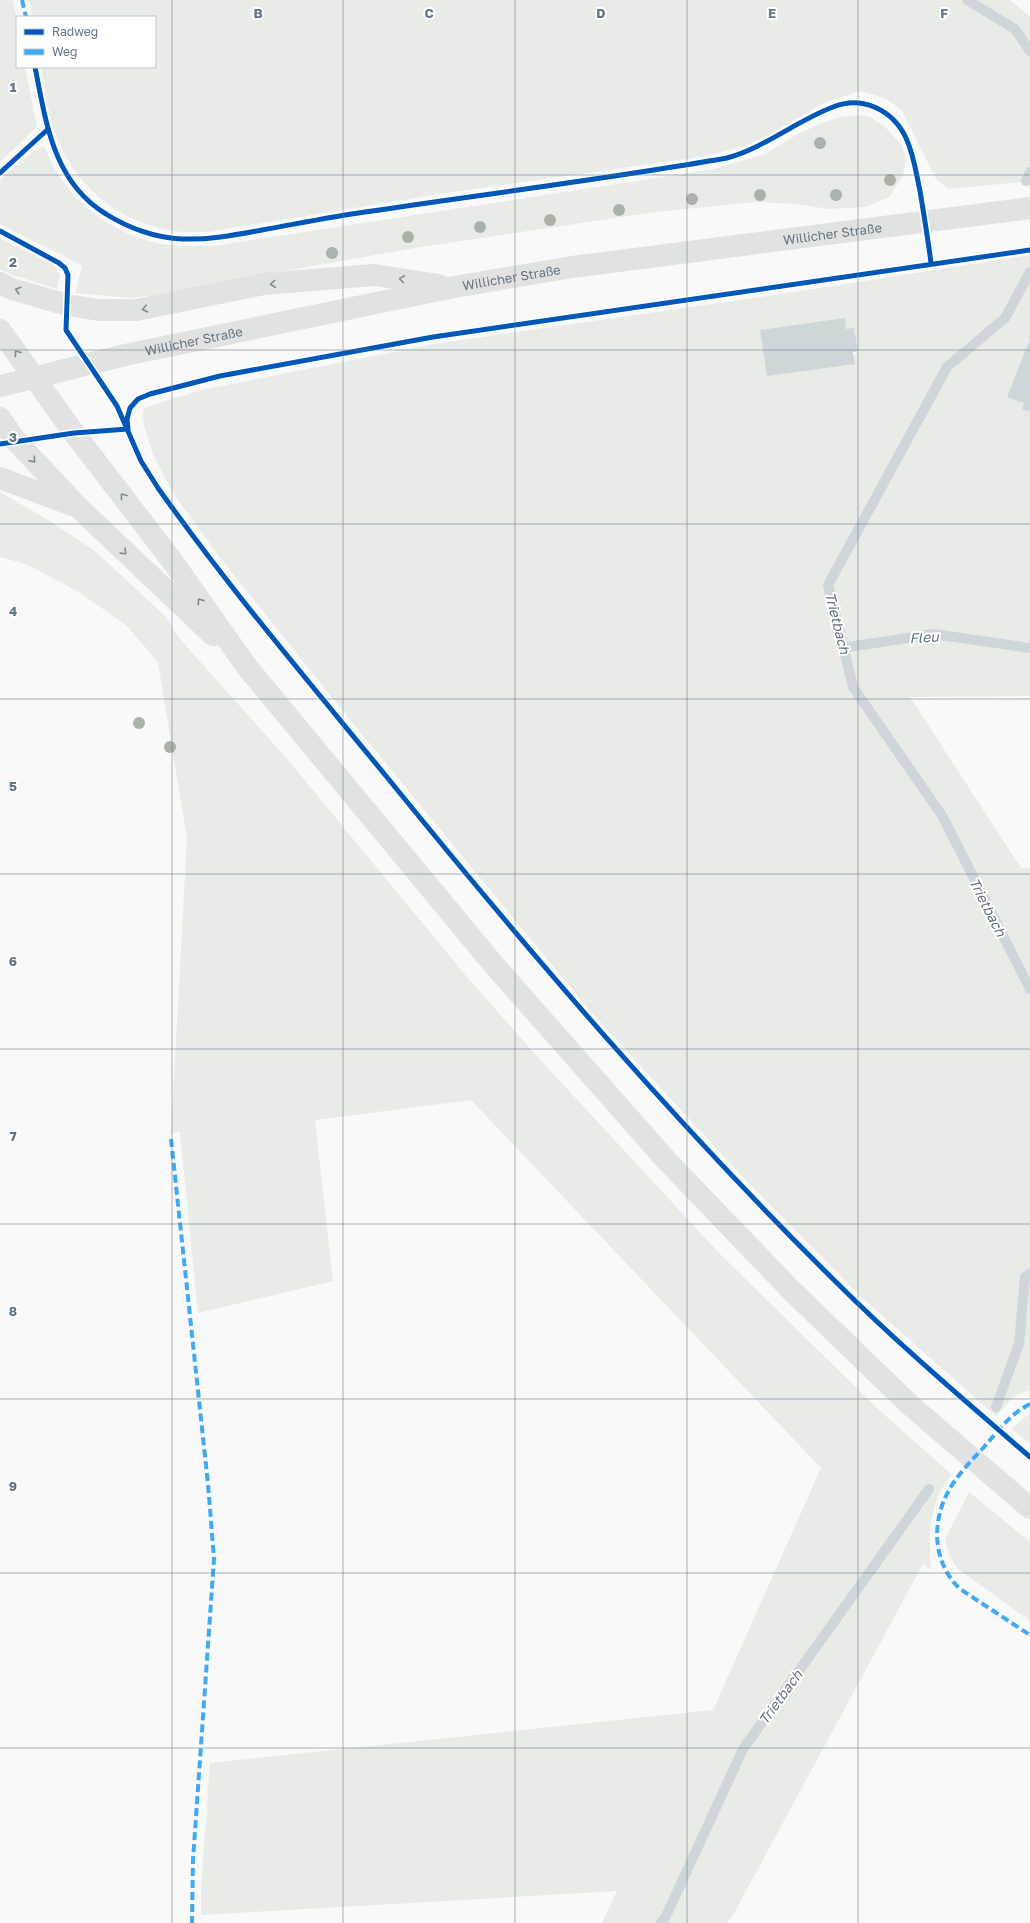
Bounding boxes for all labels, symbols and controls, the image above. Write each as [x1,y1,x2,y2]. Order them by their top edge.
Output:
text: B [253,5,263,21]
text: C [424,5,434,21]
text: D [596,5,606,21]
text: E [768,5,776,21]
text: F [940,5,948,21]
legend [16,16,156,68]
text: Radweg [52,24,98,39]
text: Weg [52,44,77,59]
text: 1 [10,79,17,95]
street label: Willicher Straße [782,219,883,248]
text: 2 [9,254,17,270]
street label: Willicher Straße [461,261,562,293]
one-way arrow [399,275,405,284]
one-way arrow [269,279,276,288]
one-way arrow [14,286,21,295]
one-way arrow [142,304,148,312]
street label: Willicher Straße [143,323,244,359]
one-way arrow [15,351,22,358]
text: 3 [9,429,17,445]
one-way arrow [28,455,35,462]
one-way arrow [120,494,127,501]
one-way arrow [120,547,127,554]
water label: Trietbach [822,590,854,657]
one-way arrow [198,598,205,605]
text: 4 [9,603,17,619]
water label: Fleu [909,627,941,647]
text: 5 [9,778,17,794]
water label: Trietbach [966,875,1011,940]
text: 6 [9,953,17,969]
text: 7 [9,1128,17,1144]
text: 8 [9,1303,17,1319]
text: 9 [9,1478,17,1494]
water label: Trietbach [755,1665,806,1728]

